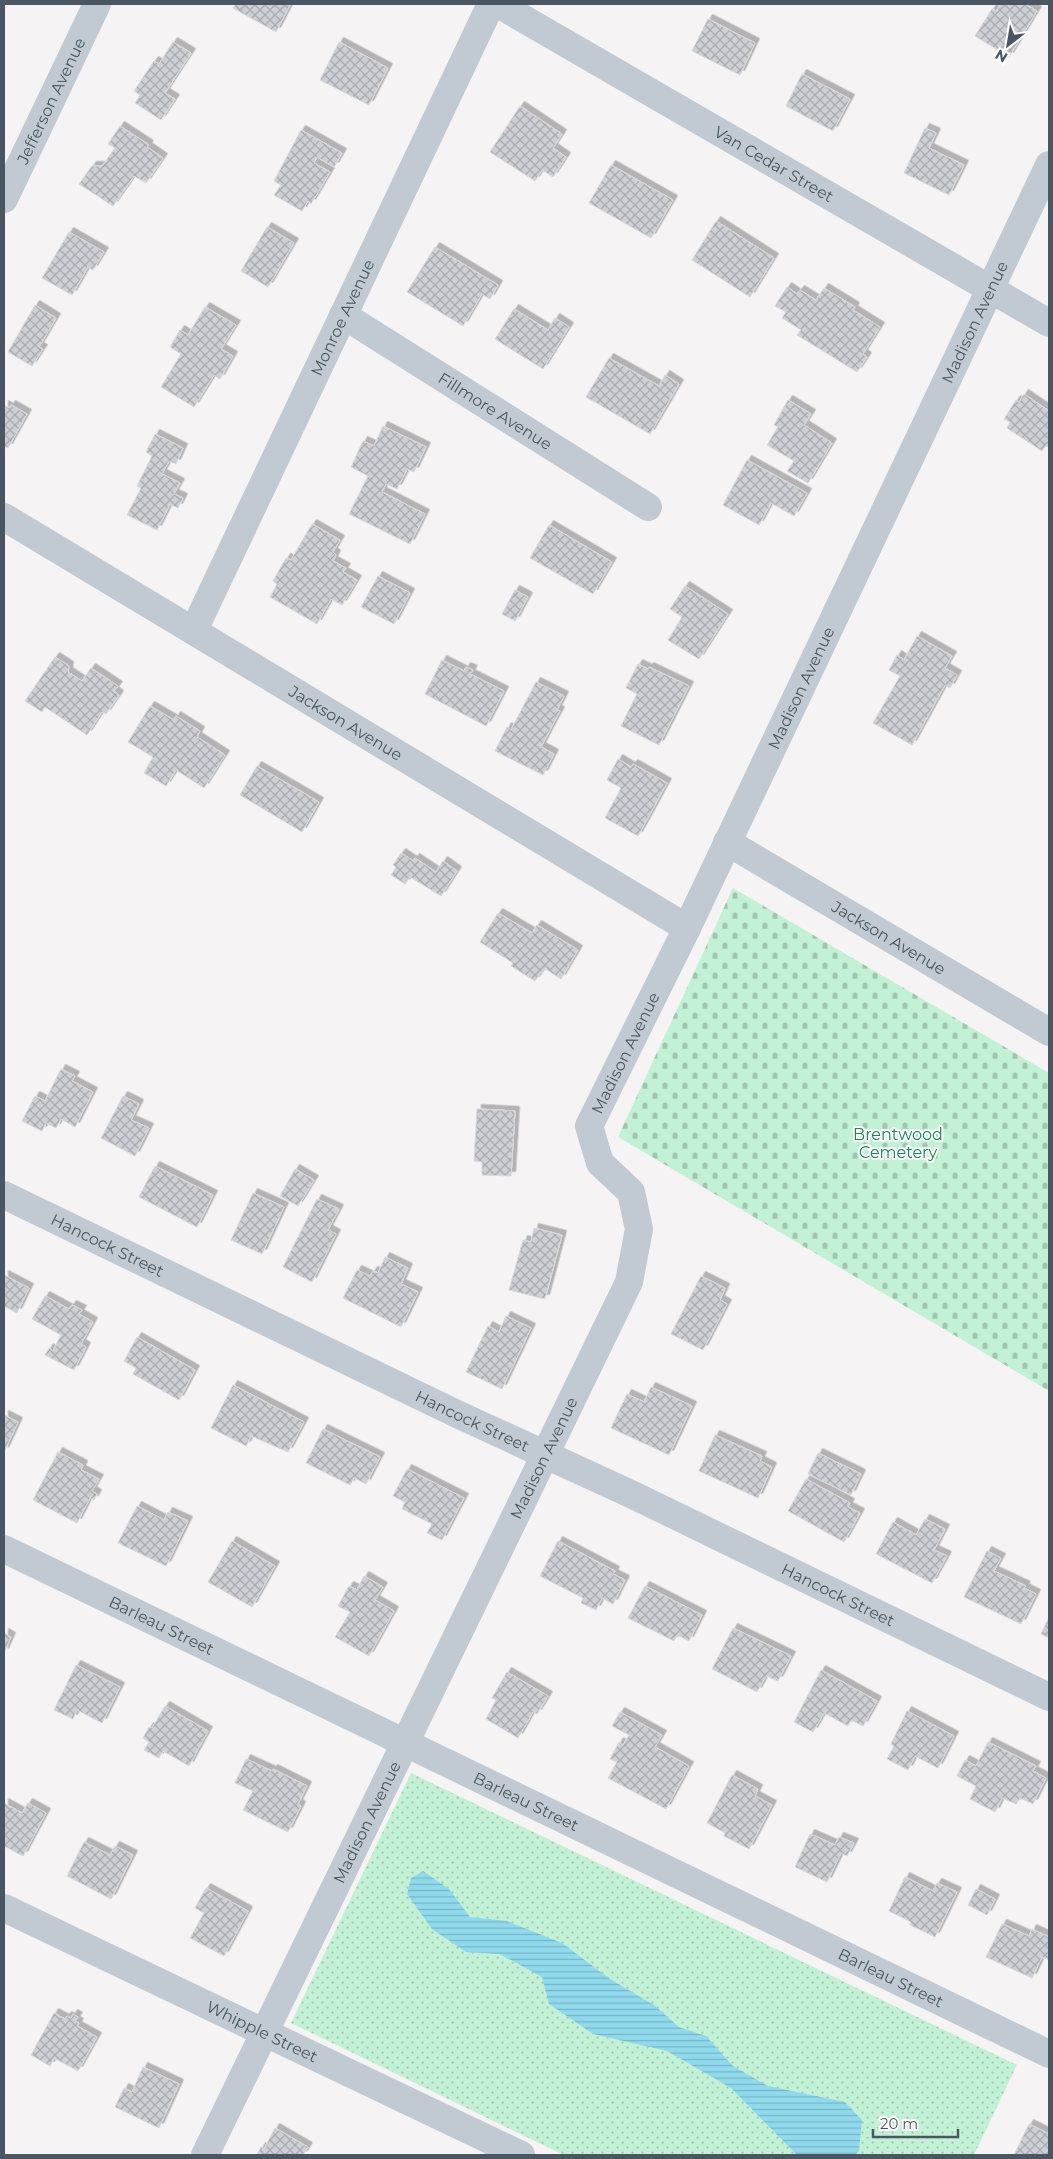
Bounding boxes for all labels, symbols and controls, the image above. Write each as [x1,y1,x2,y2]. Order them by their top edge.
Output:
north arrow [983,20,1033,70]
street label: Jefferson Avenue [12,34,89,168]
text: N [992,46,1011,67]
street label: Van Cedar Street [711,122,838,206]
street label: Monroe Avenue [307,256,378,379]
street label: Madison Avenue [937,258,1012,386]
street label: Fillmore Avenue [435,368,556,454]
street label: Madison Avenue [764,624,838,752]
street label: Jackson Avenue [285,681,406,764]
street label: Jackson Avenue [828,896,949,979]
street label: Madison Avenue [587,989,663,1117]
park label: Brentwood Cemetery [853,1125,943,1162]
street label: Hancock Street [48,1210,168,1281]
street label: Hancock Street [413,1386,533,1456]
street label: Madison Avenue [506,1394,581,1522]
street label: Hancock Street [779,1559,898,1630]
street label: Barleau Street [106,1592,218,1659]
street label: Madison Avenue [329,1758,404,1886]
street label: Barleau Street [471,1768,582,1835]
street label: Barleau Street [835,1944,947,2011]
street label: Whipple Street [203,1997,321,2066]
scale bar [873,2106,958,2138]
text: 20 m [880,2114,918,2133]

